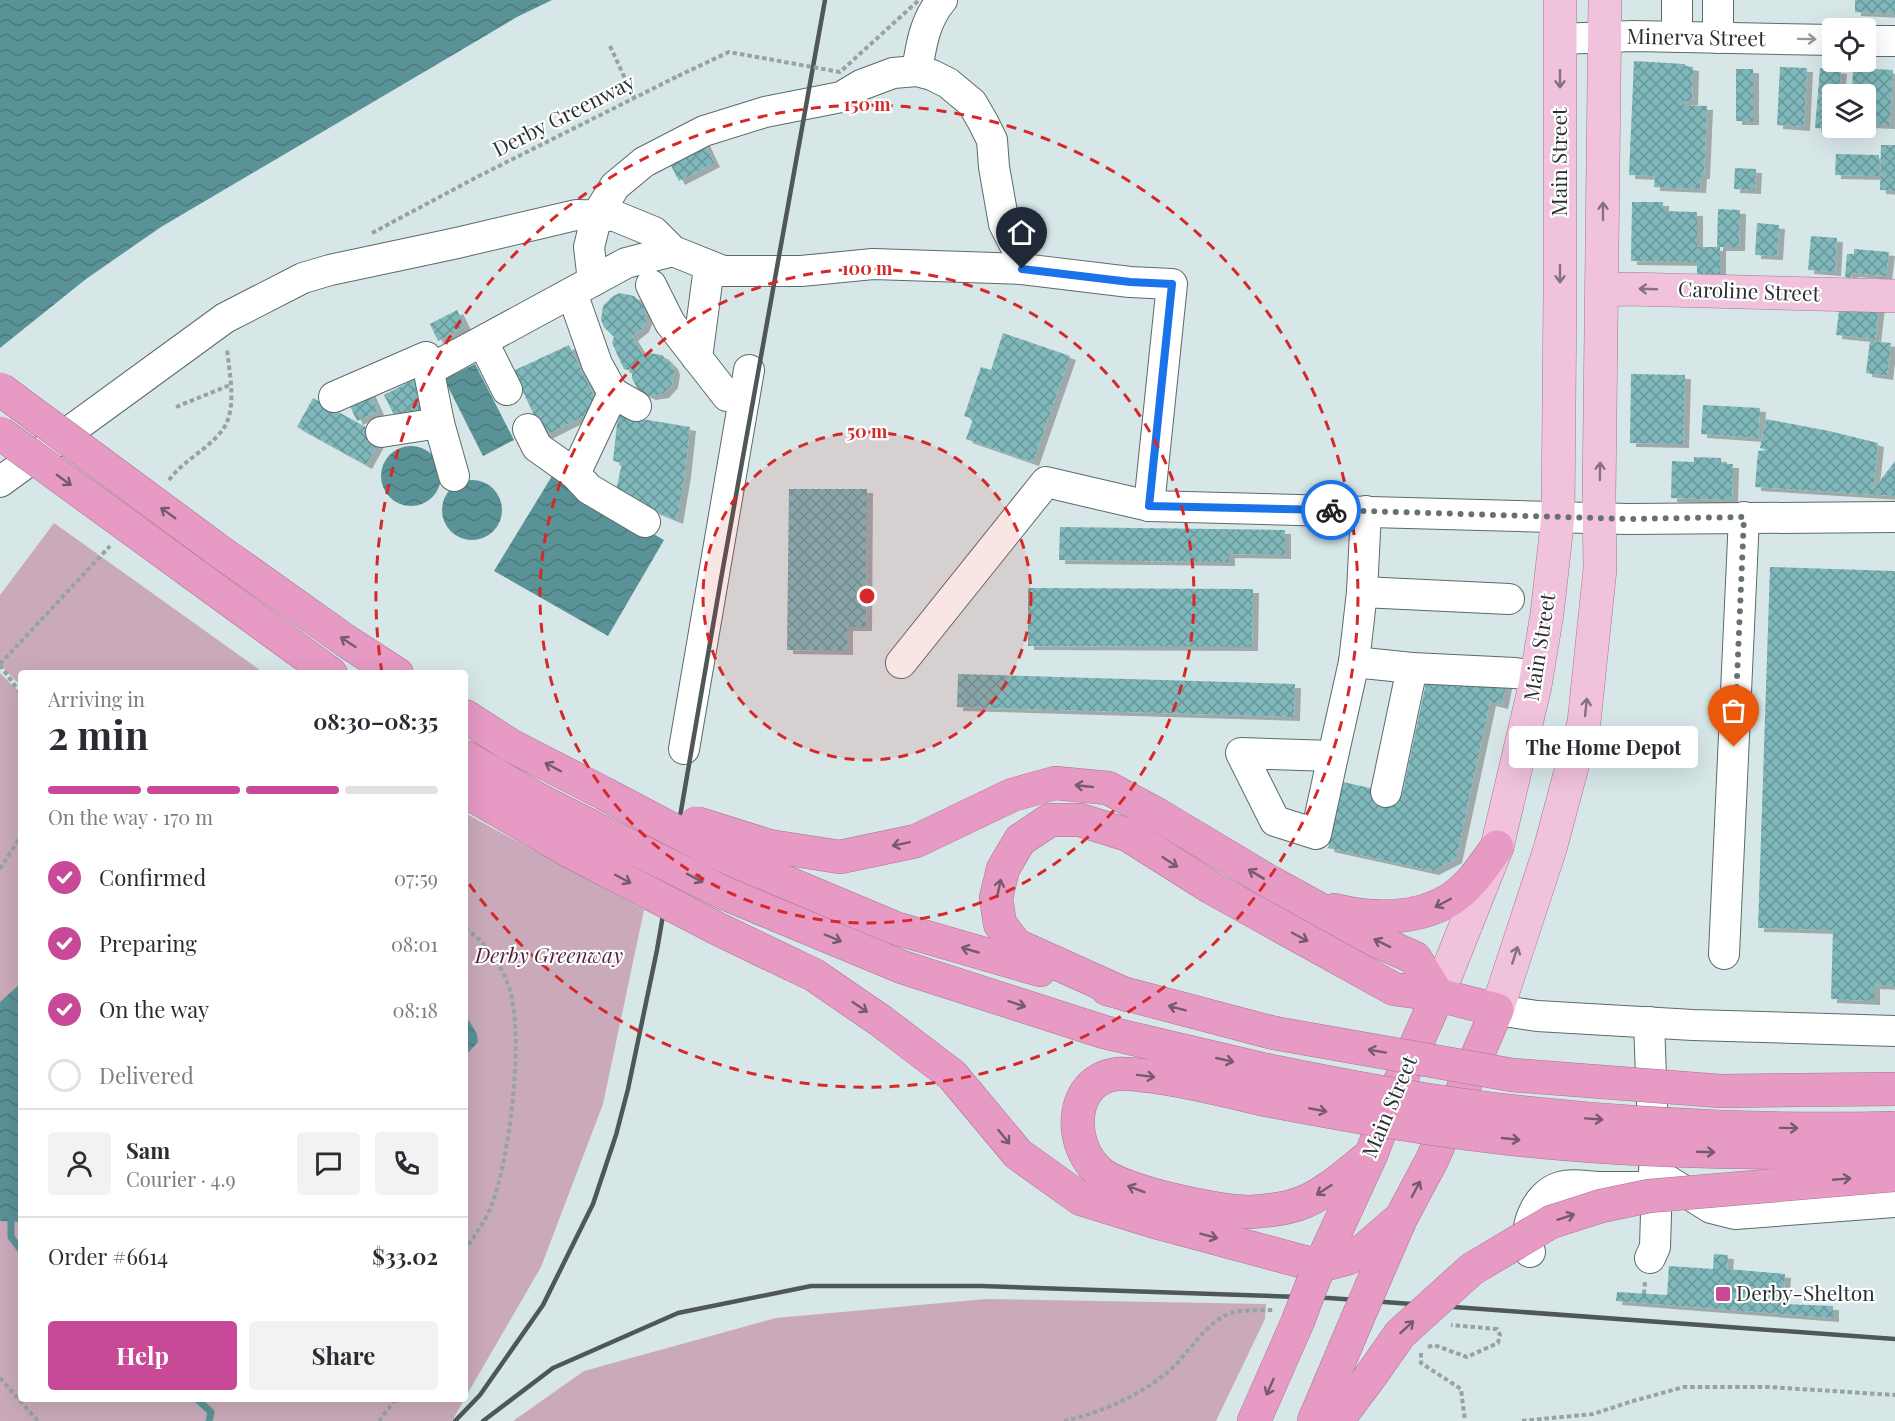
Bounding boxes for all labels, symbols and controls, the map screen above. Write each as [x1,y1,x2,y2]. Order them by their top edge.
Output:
map controls [1822,18,1876,138]
button: locate [1822,18,1876,72]
street label: Minerva Street [1626,21,1766,51]
one-way arrow [1797,34,1817,45]
street label: Derby Greenway [487,66,639,162]
one-way arrow [1554,69,1566,89]
button: layers [1822,84,1876,138]
text: 150 m [843,92,891,116]
street label: Main Street [1544,107,1572,216]
one-way arrow [1597,201,1609,221]
pin [996,207,1047,269]
icon: home [1005,216,1038,249]
text: 100 m [842,256,893,280]
one-way arrow [1554,264,1566,284]
street label: Caroline Street [1678,274,1821,306]
one-way arrow [1638,284,1658,295]
text: 50 m [847,419,888,443]
one-way arrow [1594,461,1605,481]
one-way arrow [56,473,72,486]
courier [1301,480,1361,540]
icon: bike [1315,494,1348,527]
one-way arrow [161,507,177,519]
centre of rings [857,586,877,606]
street label: Main Street [1516,590,1560,703]
one-way arrow [340,636,357,648]
text: Arriving in [48,685,145,712]
pin [1708,685,1759,747]
icon: bag [1717,694,1750,727]
one-way arrow [1580,698,1591,718]
text: 08:30–08:35 [313,706,438,736]
text: 2 min [48,708,149,760]
callout: The Home Depot [1509,726,1698,768]
text: The Home Depot [1526,733,1681,760]
one-way arrow [545,761,562,773]
one-way arrow [1074,780,1094,791]
text: On the way · 170 m [48,803,213,830]
one-way arrow [892,838,911,850]
one-way arrow [1161,856,1178,868]
icon: check [48,861,81,894]
text: Confirmed [99,862,206,892]
text: 07:59 [394,864,438,891]
one-way arrow [1248,867,1265,879]
one-way arrow [614,873,631,885]
one-way arrow [686,873,704,885]
one-way arrow [994,879,1005,898]
one-way arrow [1435,897,1452,909]
icon: check [48,927,81,960]
text: Preparing [99,928,197,958]
text: 08:01 [391,930,438,957]
one-way arrow [1290,932,1308,943]
one-way arrow [824,933,842,944]
one-way arrow [1374,937,1392,949]
park label: Derby Greenway [474,940,623,968]
one-way arrow [961,943,980,955]
one-way arrow [1510,946,1521,965]
icon: check [48,993,81,1026]
text: On the way [99,994,209,1024]
text: 08:18 [392,996,438,1023]
one-way arrow [1007,999,1026,1010]
one-way arrow [852,1001,868,1013]
one-way arrow [1168,1001,1187,1013]
one-way arrow [1368,1045,1388,1056]
street label: Main Street [1354,1050,1423,1162]
one-way arrow [1215,1055,1234,1067]
text: Delivered [99,1060,194,1090]
one-way arrow [1136,1071,1156,1082]
one-way arrow [1308,1105,1328,1116]
one-way arrow [1584,1114,1604,1125]
one-way arrow [1778,1123,1798,1134]
one-way arrow [998,1128,1011,1144]
button: person [48,1132,111,1195]
button: chat [297,1132,360,1195]
button: phone [375,1132,438,1195]
one-way arrow [1501,1134,1520,1145]
text: Sam [126,1135,170,1165]
one-way arrow [1695,1146,1715,1157]
text: Courier · 4.9 [126,1165,236,1192]
one-way arrow [1831,1173,1851,1184]
one-way arrow [1411,1181,1422,1199]
one-way arrow [1127,1183,1146,1194]
one-way arrow [1316,1184,1333,1196]
one-way arrow [1556,1211,1575,1222]
one-way arrow [1199,1231,1218,1243]
text: Order #6614 [48,1241,168,1271]
text: $33.02 [372,1241,438,1271]
place label: Derby-Shelton [1736,1278,1875,1306]
marker: Derby-Shelton [1714,1285,1732,1303]
one-way arrow [1400,1320,1415,1334]
button: Help [48,1321,237,1390]
button: Share [249,1321,438,1390]
one-way arrow [1264,1377,1275,1395]

